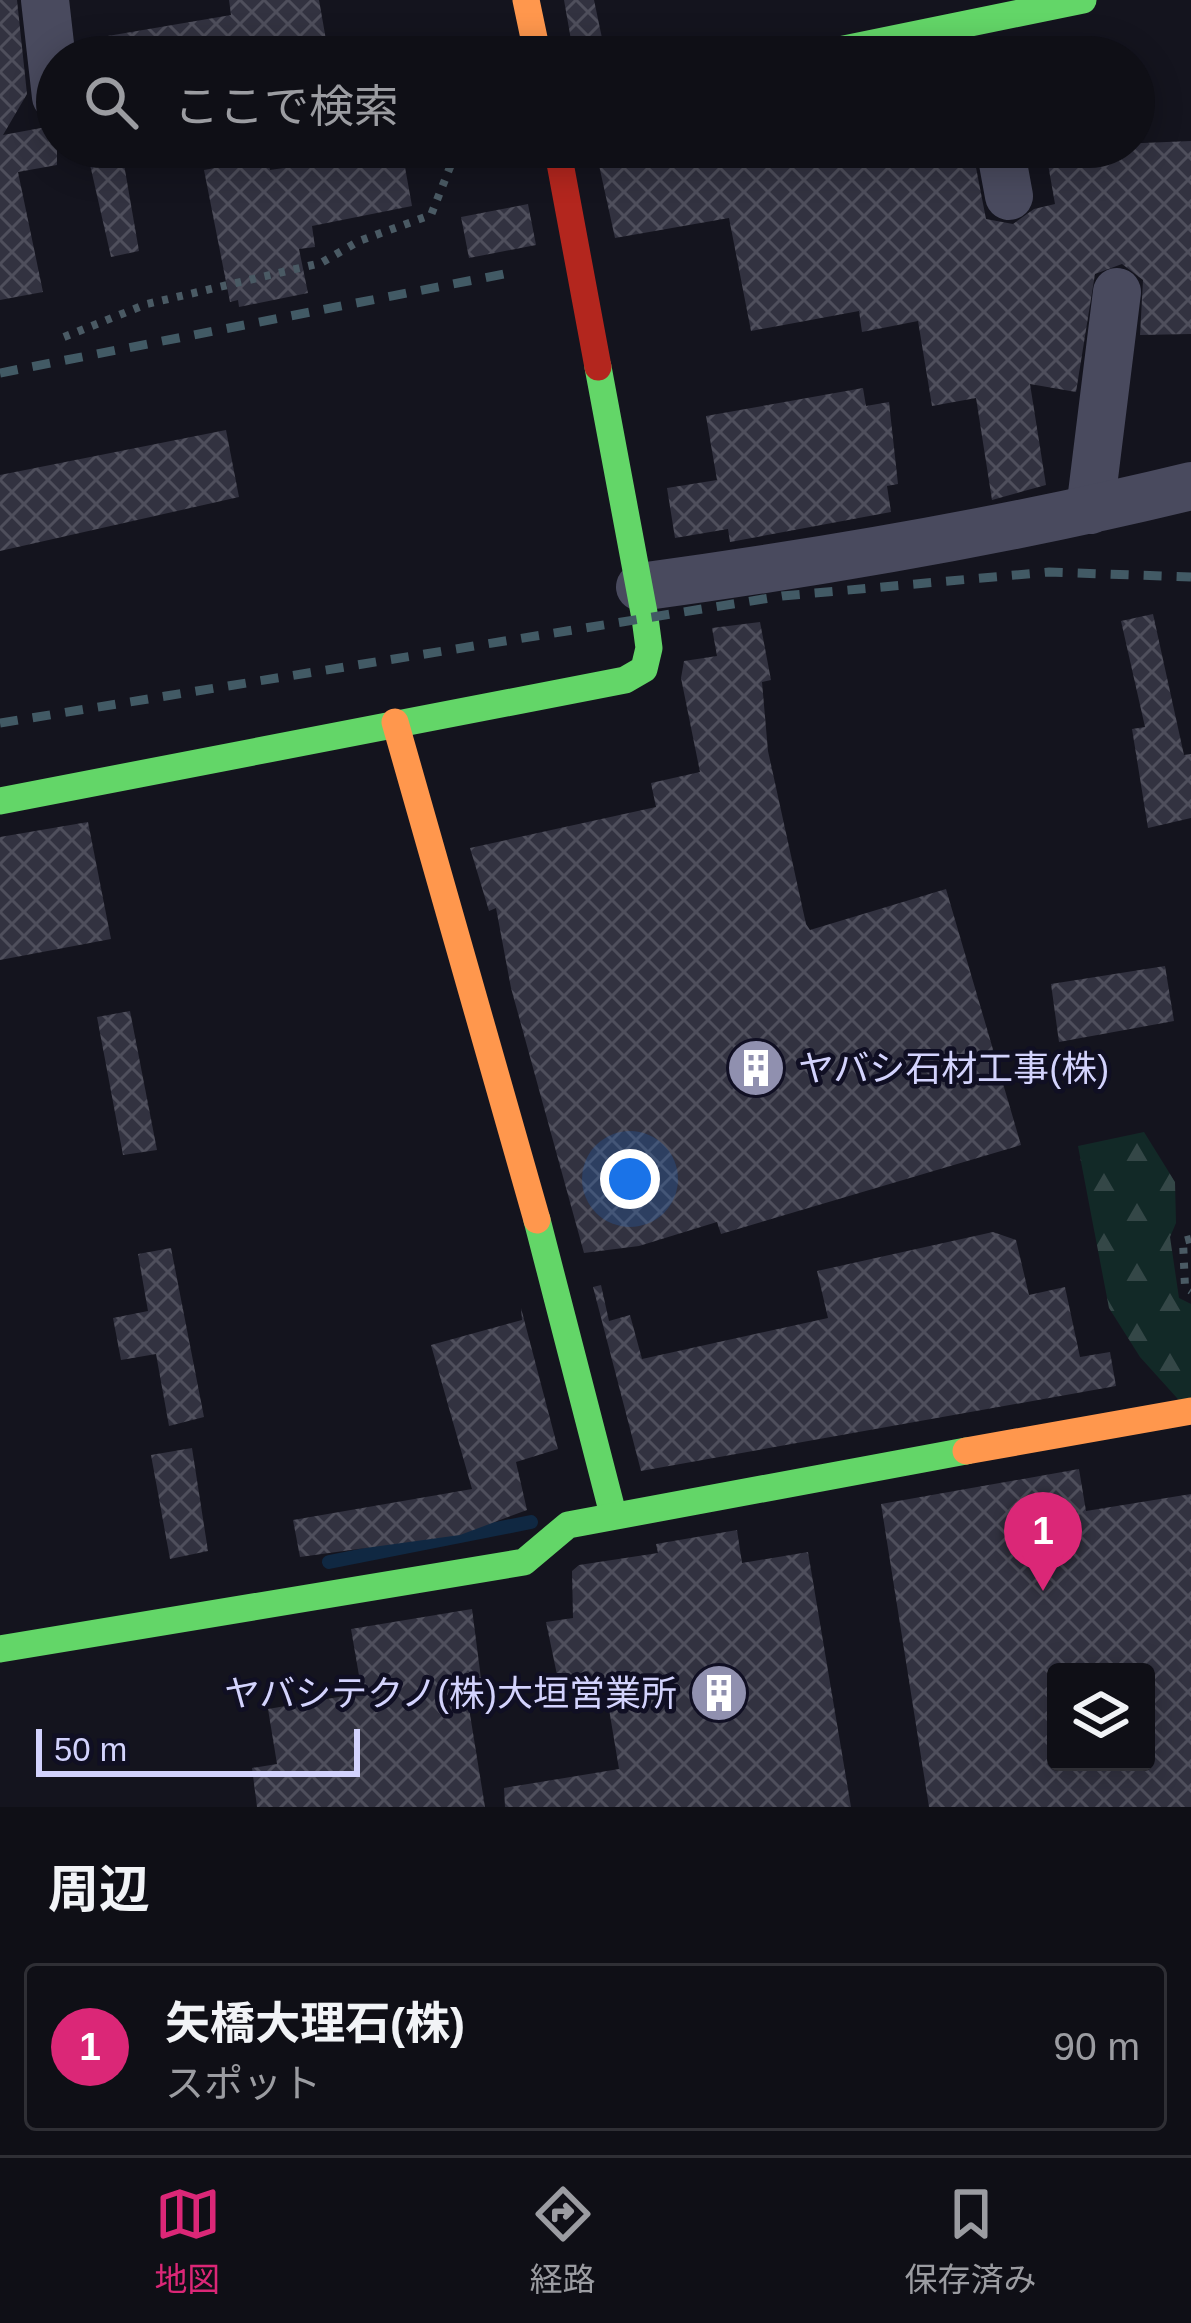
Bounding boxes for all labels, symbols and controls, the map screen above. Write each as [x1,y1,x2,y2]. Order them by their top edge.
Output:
search box [36,36,1155,168]
icon: search [78,69,144,135]
text: ここで検索 [174,81,399,132]
building icon: ヤバシ石材工事(株) [725,1037,787,1099]
place label: ヤバシ石材工事(株) [798,1048,1109,1089]
your location [600,1149,660,1209]
pin: 1 [1004,1492,1082,1591]
building icon: ヤバシテクノ(株)大垣営業所 [688,1662,750,1724]
map controls [1047,1663,1155,1771]
button: layers [1047,1663,1155,1771]
place label: ヤバシテクノ(株)大垣営業所 [224,1673,677,1714]
scale bar [36,1723,360,1776]
text: 50 m [54,1731,127,1768]
text: 周辺 [48,1861,150,1918]
text: 矢橋大理石(株) [165,1998,465,2049]
text: 1 [79,2025,101,2068]
text: 90 m [1053,2025,1140,2068]
text: スポット [165,2062,321,2105]
tab: 地図 [155,2181,221,2301]
tab: 経路 [530,2181,596,2301]
tab: 保存済み [905,2181,1037,2301]

